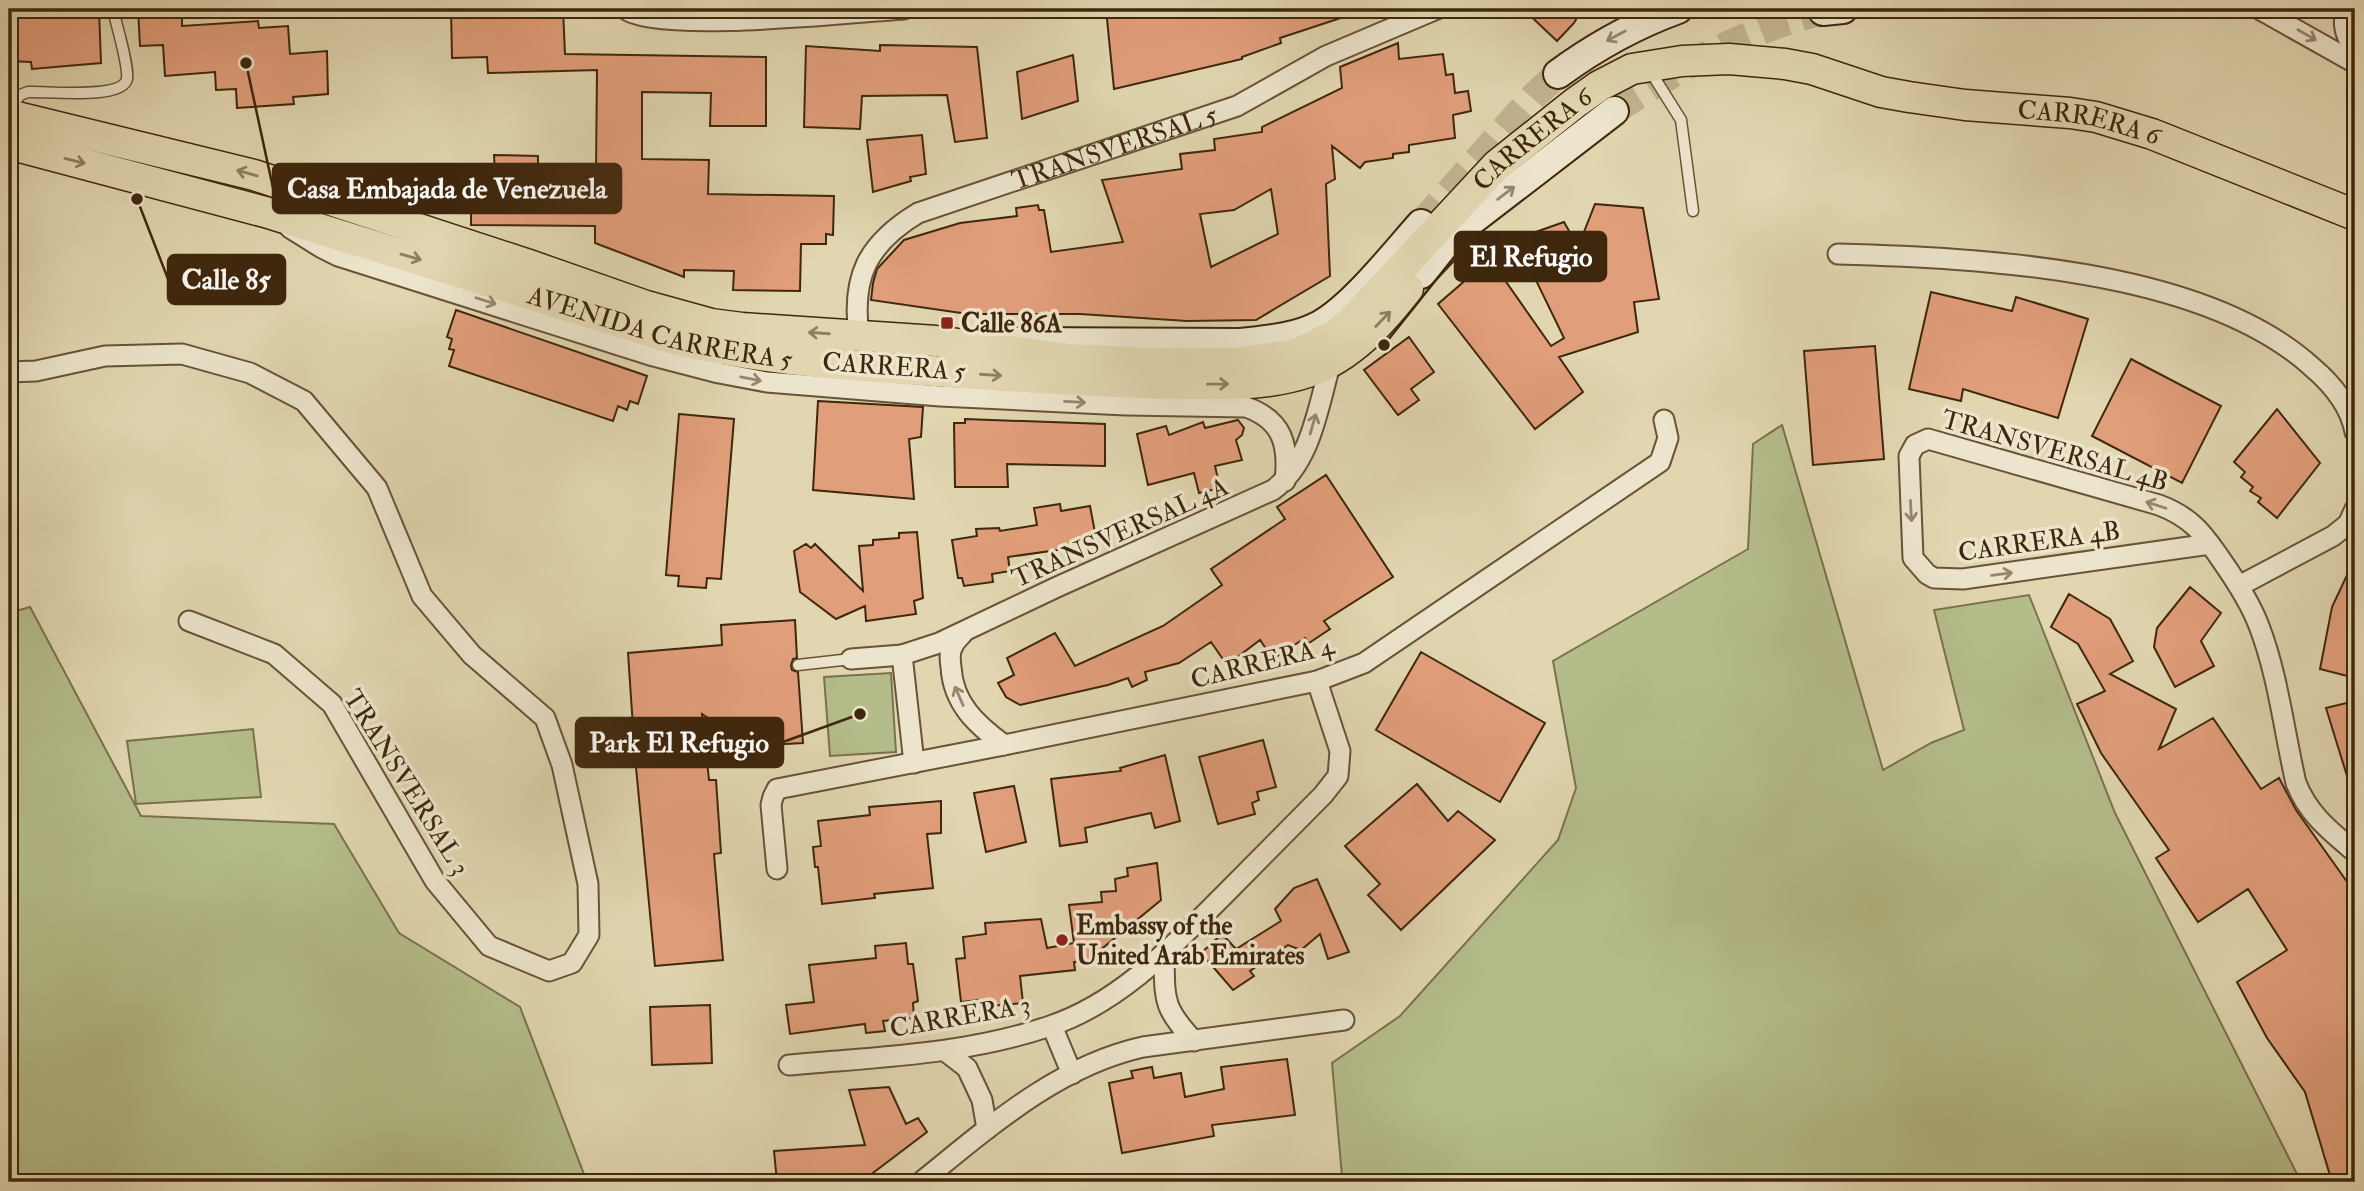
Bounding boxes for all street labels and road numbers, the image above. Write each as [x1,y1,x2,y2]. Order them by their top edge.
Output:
street label: CARRERA 6 [1466,80,1600,198]
street label: CARRERA 6 [2016,94,2167,153]
street label: TRANSVERSAL 5 [1008,99,1222,197]
street label: AVENIDA CARRERA 5 [523,279,795,376]
street label: CARRERA 5 [821,346,967,388]
street label: TRANSVERSAL 4B [1938,403,2172,499]
street label: TRANSVERSAL 4A [1007,471,1234,595]
street label: CARRERA 4B [1956,515,2122,569]
street label: CARRERA 4 [1187,630,1338,696]
street label: TRANSVERSAL 3 [336,684,476,881]
street label: CARRERA 3 [887,989,1033,1045]

